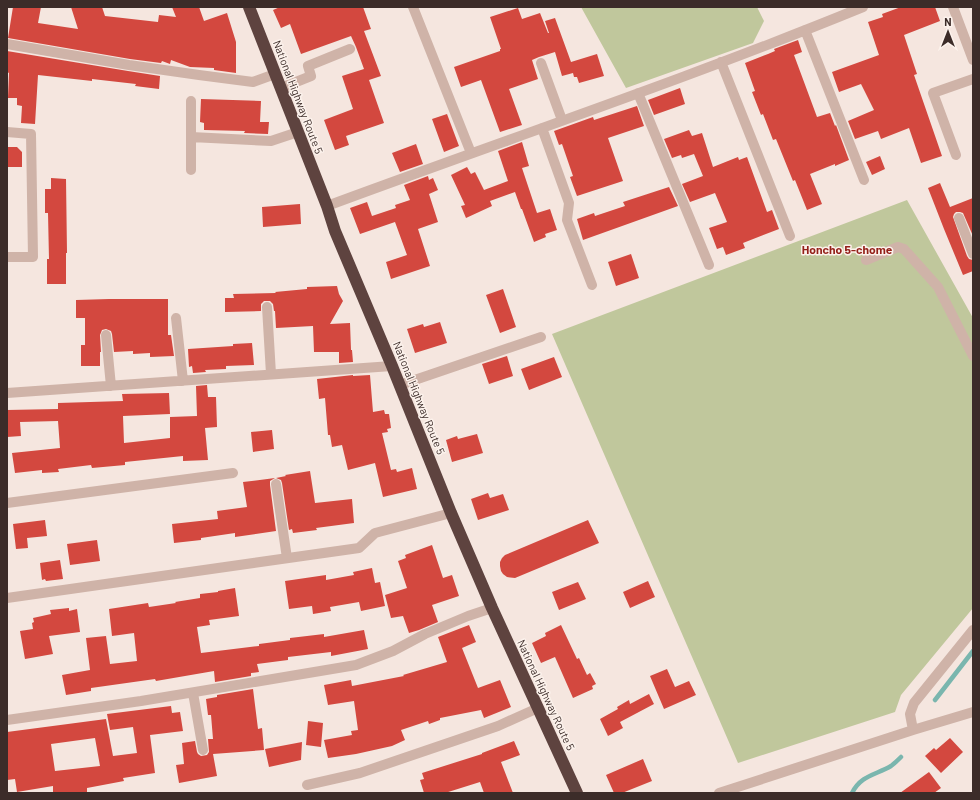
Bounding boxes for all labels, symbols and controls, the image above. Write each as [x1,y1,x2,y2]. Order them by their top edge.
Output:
north arrow [928,12,968,52]
text: N [944,15,952,28]
street label: National Highway Route 5 [271,38,326,156]
district label: Honcho 5-chome [802,242,893,256]
street label: National Highway Route 5 [391,339,448,456]
street label: National Highway Route 5 [515,637,578,752]

